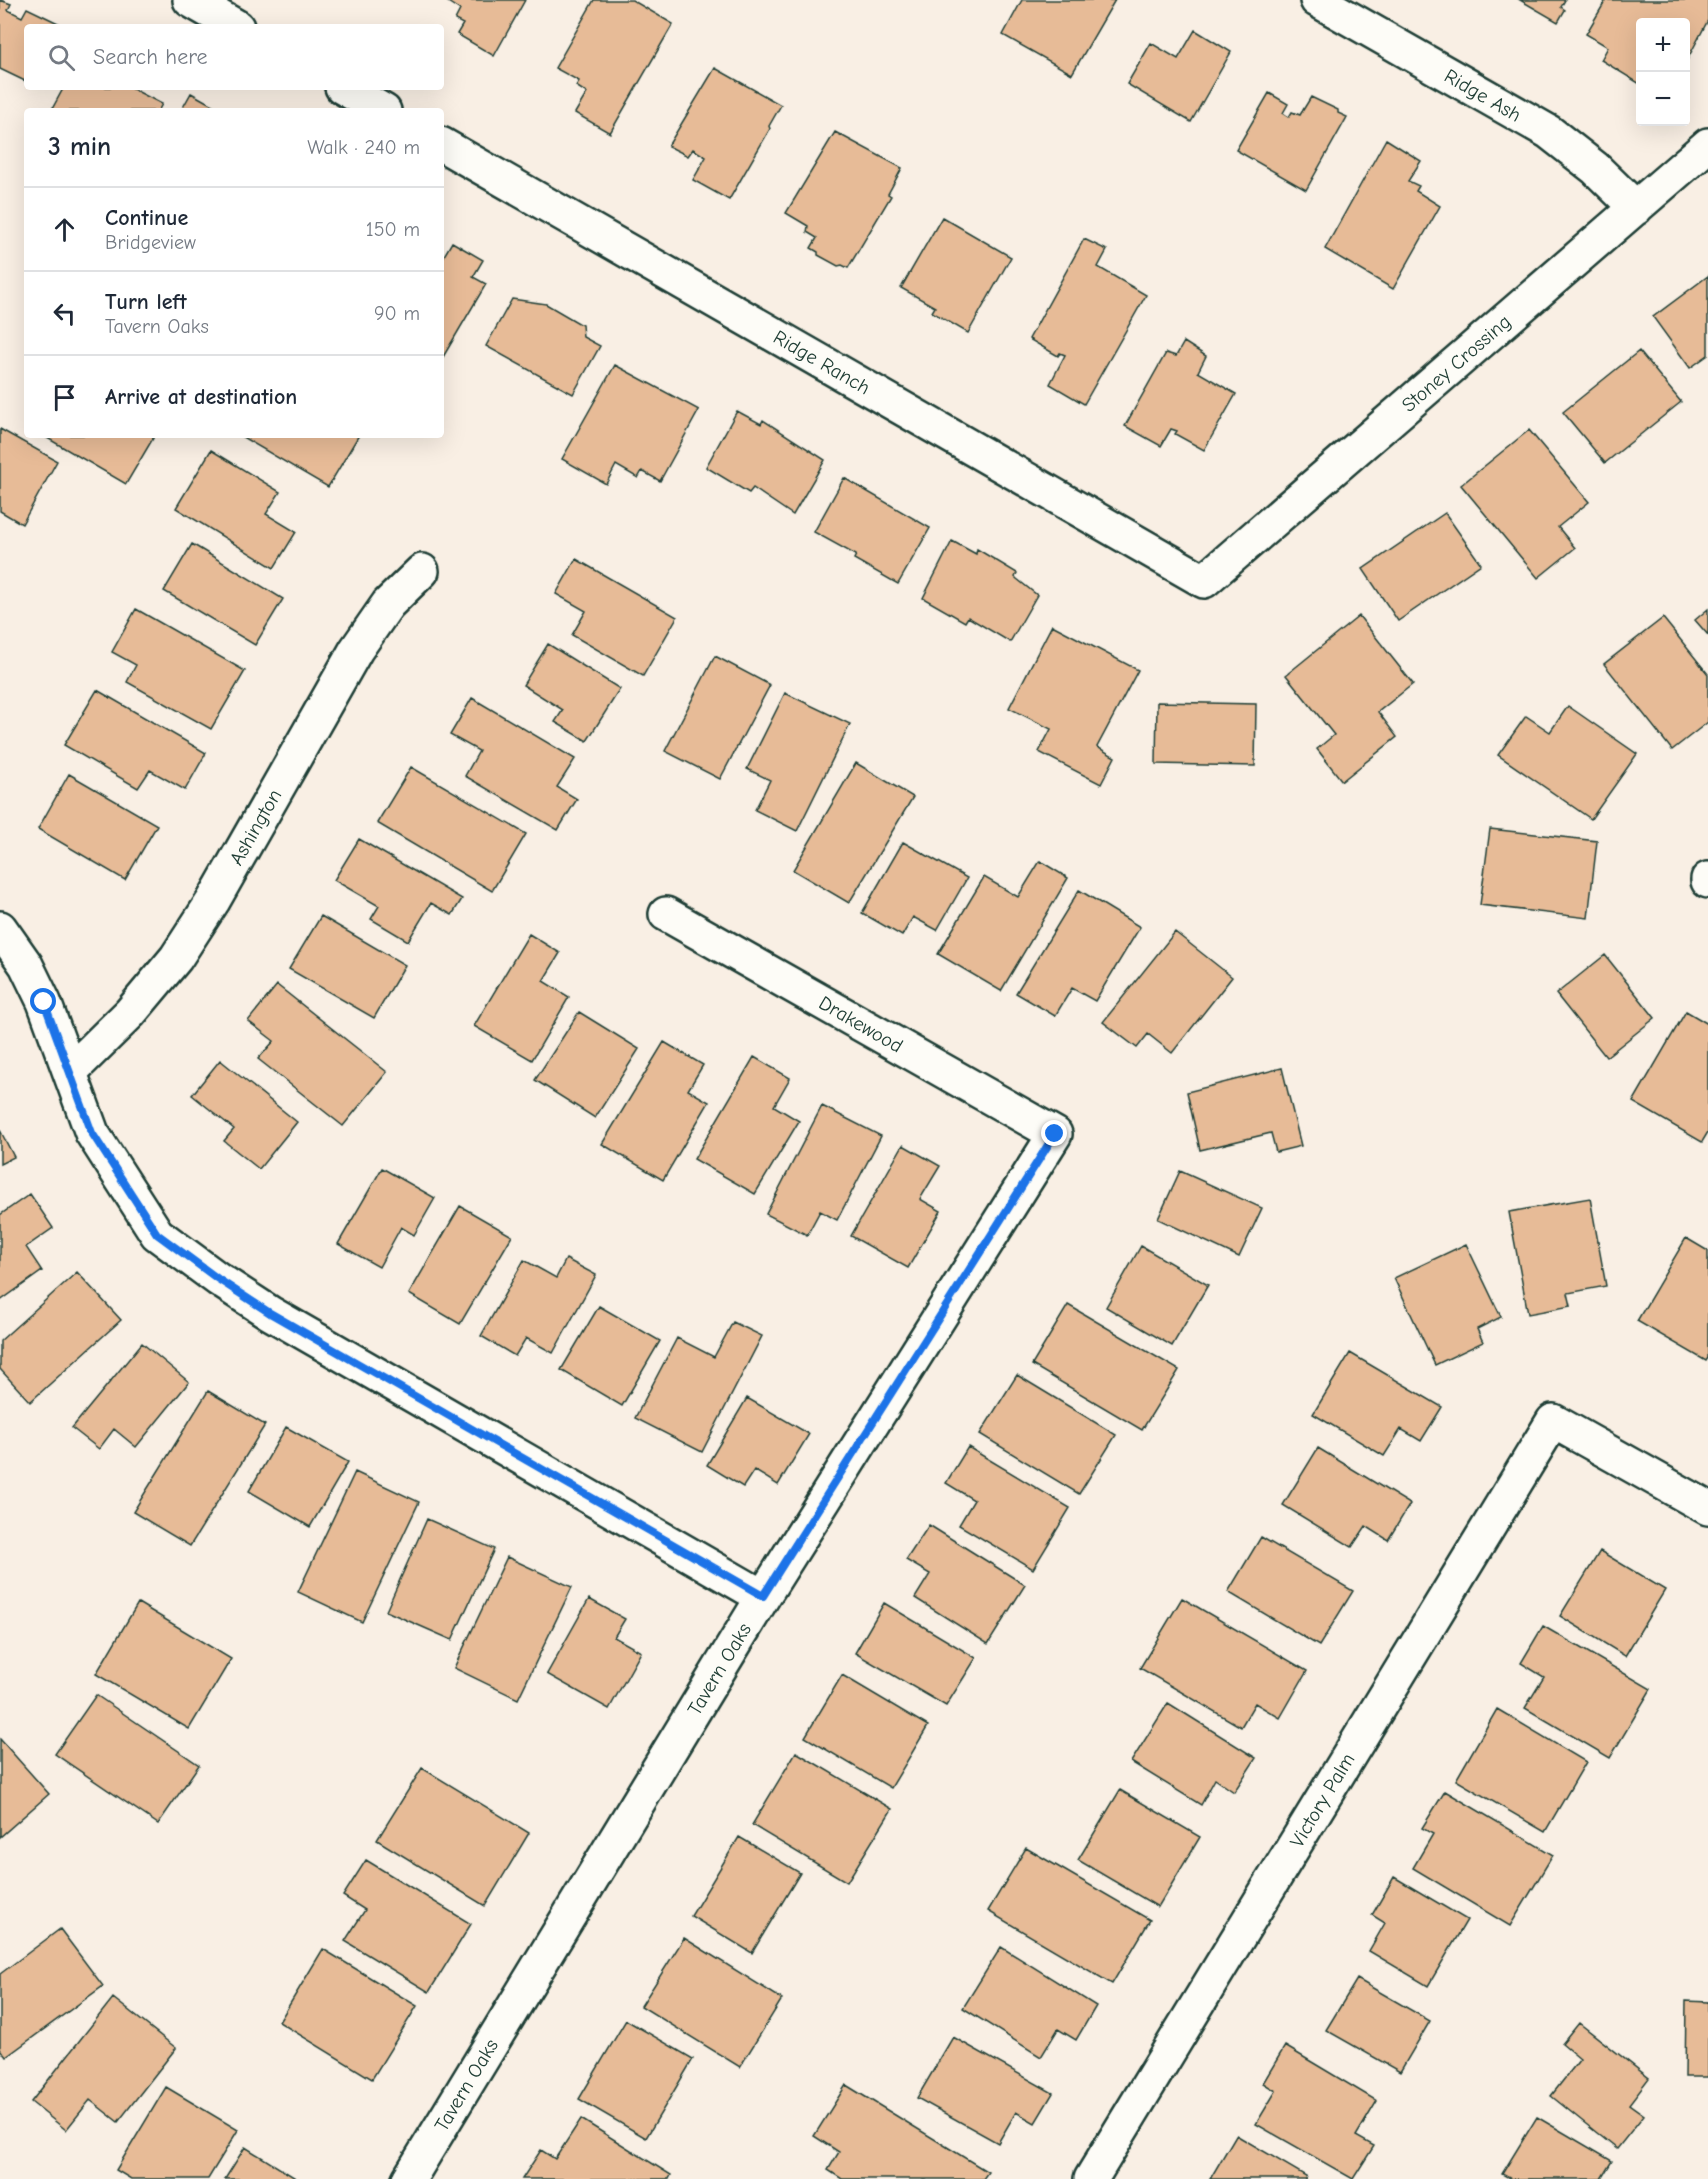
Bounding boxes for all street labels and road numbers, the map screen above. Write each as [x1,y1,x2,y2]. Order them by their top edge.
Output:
street label: Ridge Ash [1440,64,1525,127]
street label: Stoney Crossing [1397,310,1515,417]
street label: Ridge Ranch [769,326,874,399]
street label: Ashington [225,785,286,869]
street label: Drakewood [815,991,907,1058]
street label: Tavern Oaks [683,1619,756,1720]
street label: Victory Palm [1285,1749,1360,1852]
street label: Tavern Oaks [430,2035,503,2136]

